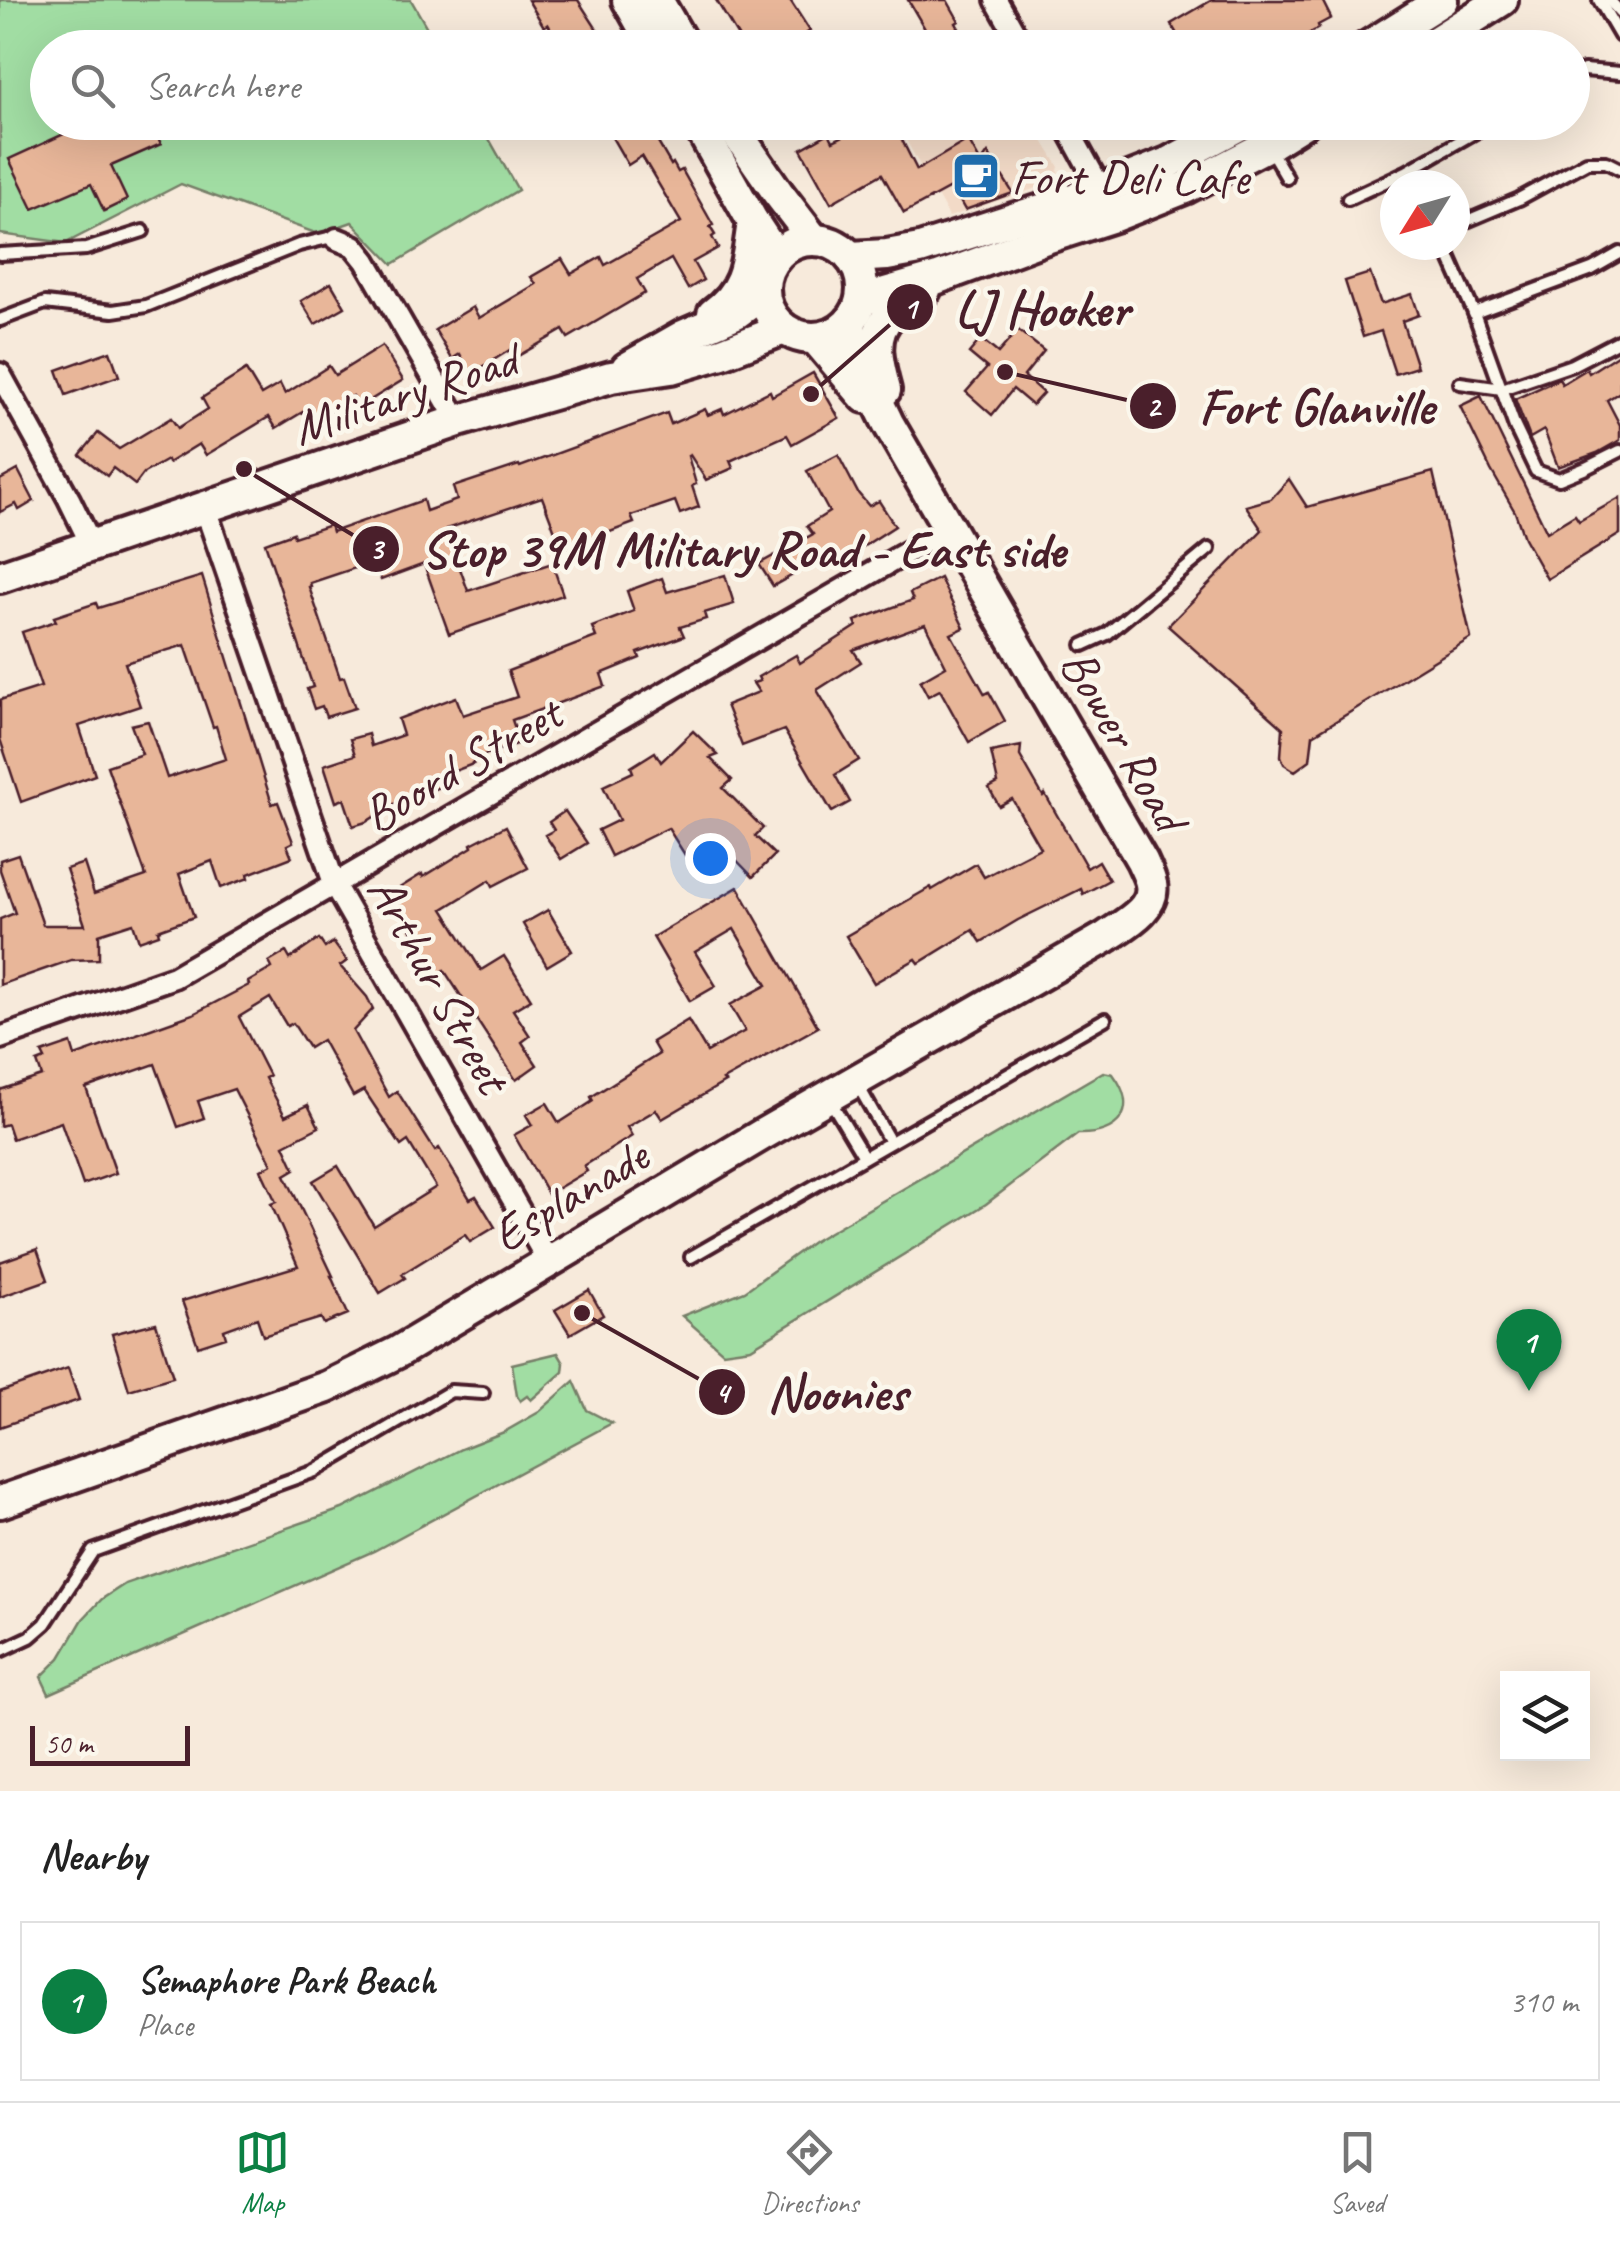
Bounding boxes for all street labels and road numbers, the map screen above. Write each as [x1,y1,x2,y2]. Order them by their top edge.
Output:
street label: Military Road [285,325,531,459]
street label: Bower Road [1047,638,1204,847]
street label: Boord Street [351,680,576,846]
street label: Arthur Street [353,864,526,1107]
street label: Esplanade [480,1123,662,1266]

